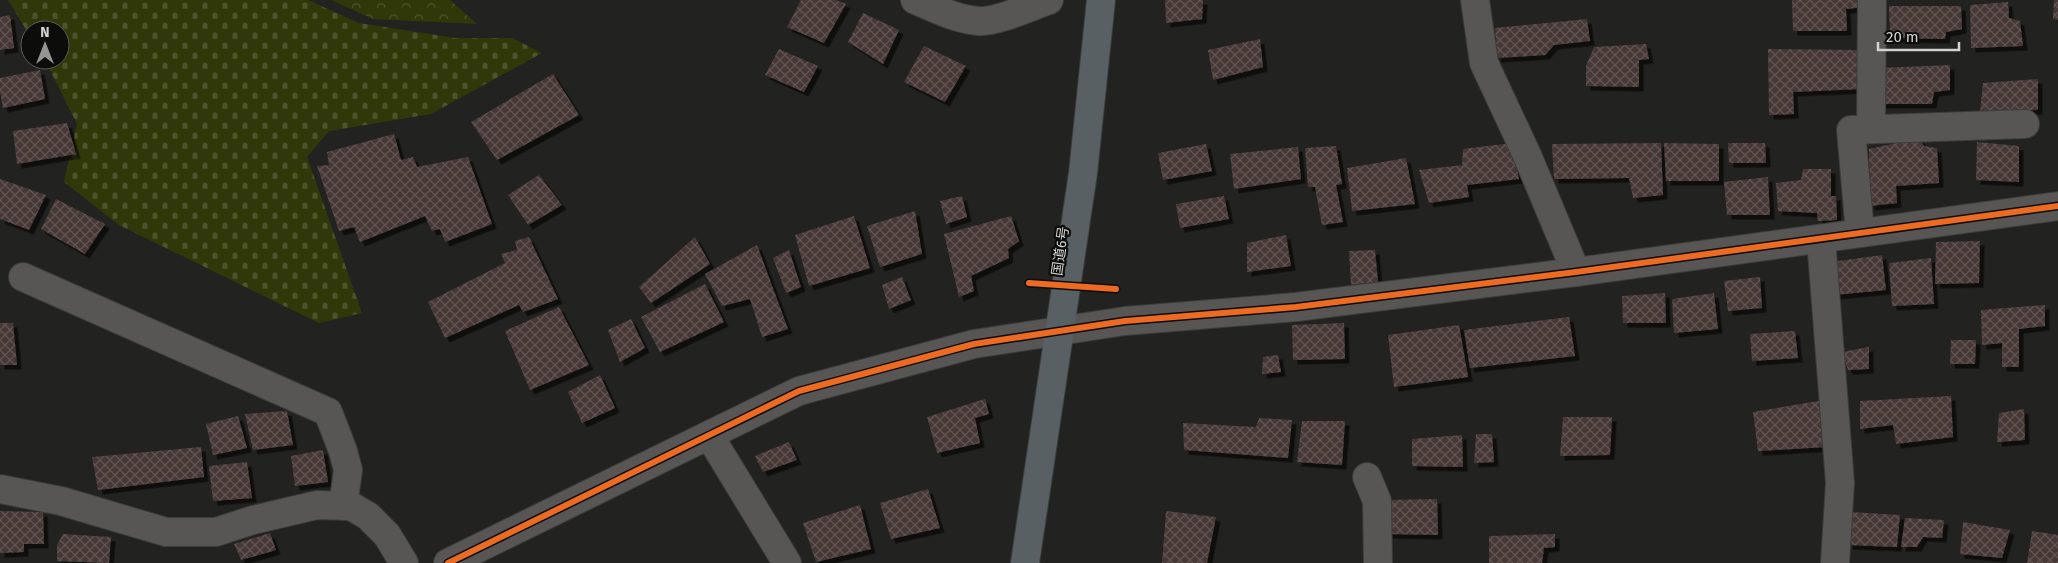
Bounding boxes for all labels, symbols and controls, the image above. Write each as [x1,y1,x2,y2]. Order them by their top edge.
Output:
north arrow [20,20,70,70]
scale bar [1878,20,1959,52]
text: N [40,24,50,41]
text: 20 m [1886,28,1919,46]
street label: 国道6号 [1049,225,1072,277]

